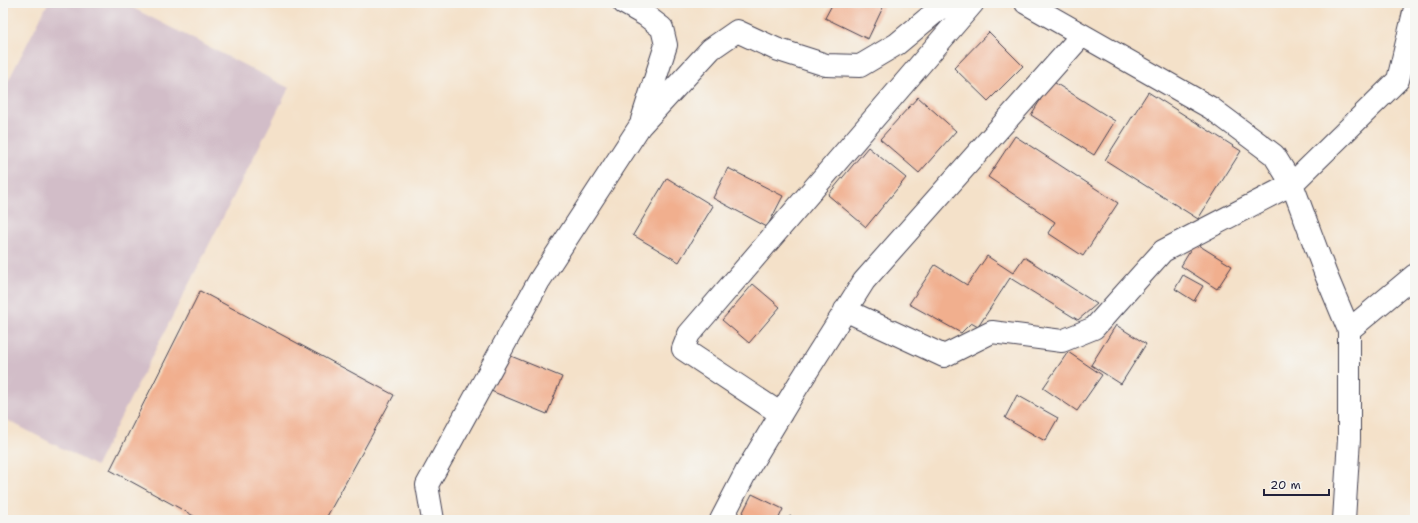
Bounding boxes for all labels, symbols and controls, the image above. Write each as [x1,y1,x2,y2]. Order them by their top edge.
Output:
scale bar [1264,471,1329,497]
text: 20 m [1270,477,1301,493]

